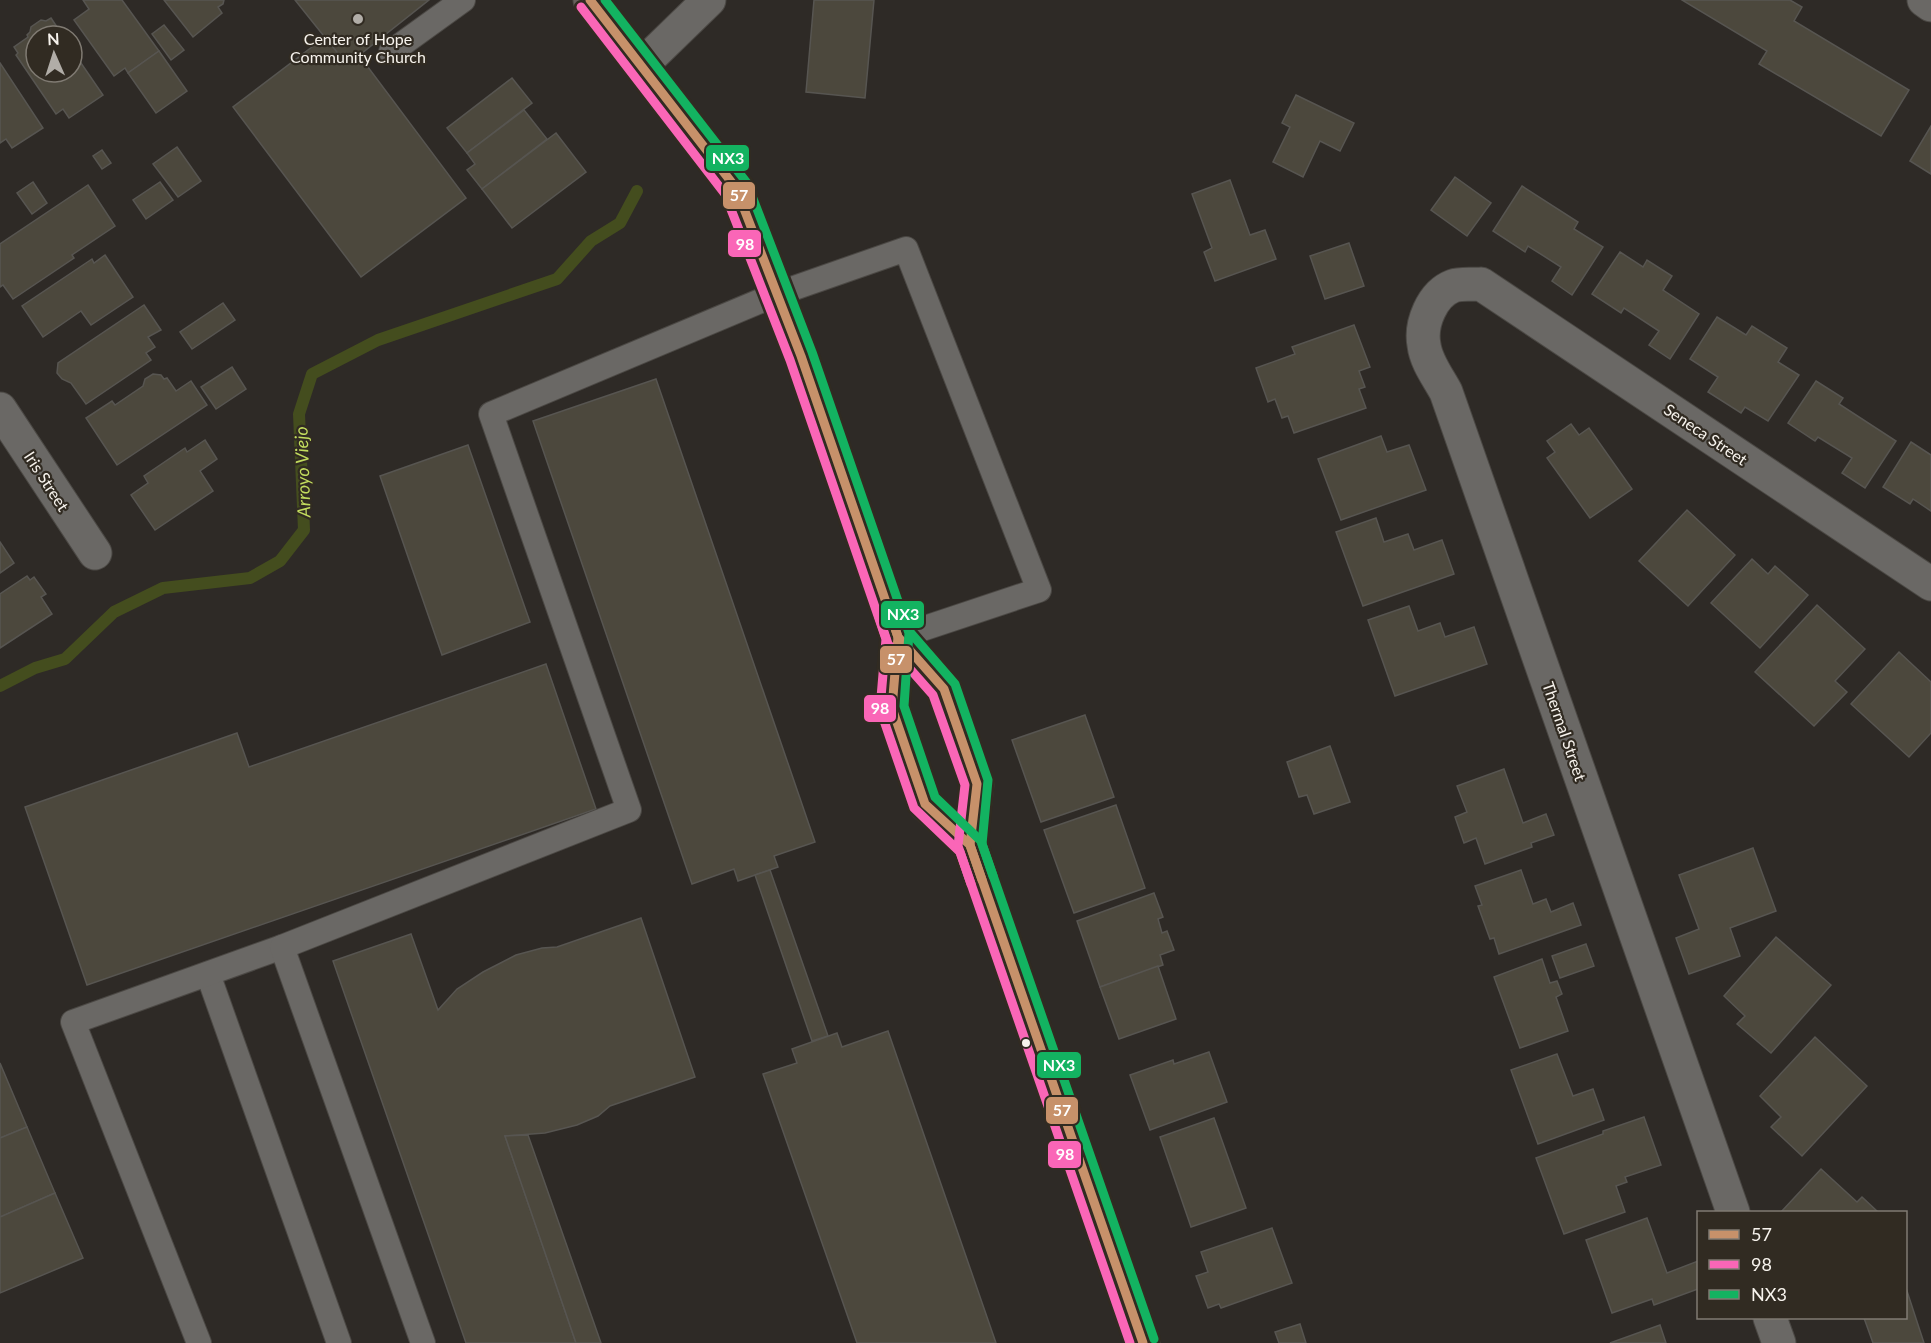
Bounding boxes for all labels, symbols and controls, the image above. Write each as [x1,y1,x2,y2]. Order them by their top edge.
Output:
marker: Center of Hope Community Church [351,12,365,26]
north arrow [24,24,84,84]
text: N [47,29,60,48]
place label: Center of Hope Community Church [290,29,426,66]
line badge: NX3 [705,144,750,172]
text: NX3 [712,148,744,167]
line badge: 57 [722,181,756,210]
text: 57 [730,185,748,204]
line badge: 98 [727,229,762,258]
text: 98 [736,234,754,253]
street label: Seneca Street [1661,399,1751,469]
water label: Arroyo Viejo [289,426,315,519]
street label: Iris Street [21,448,73,515]
line badge: NX3 [880,600,925,629]
text: NX3 [887,604,919,623]
line badge: 57 [879,645,913,674]
text: 57 [887,649,905,668]
street label: Thermal Street [1539,679,1591,783]
line badge: 98 [863,694,897,723]
text: 98 [871,698,889,717]
unlabelled marker [1020,1037,1032,1049]
line badge: NX3 [1036,1051,1082,1079]
text: NX3 [1043,1055,1075,1074]
line badge: 57 [1045,1096,1079,1125]
text: 57 [1053,1100,1071,1119]
line badge: 98 [1047,1140,1082,1169]
text: 98 [1056,1144,1074,1163]
legend [1697,1211,1907,1319]
text: 57 [1751,1223,1772,1245]
text: 98 [1751,1253,1772,1275]
text: NX3 [1751,1283,1787,1305]

